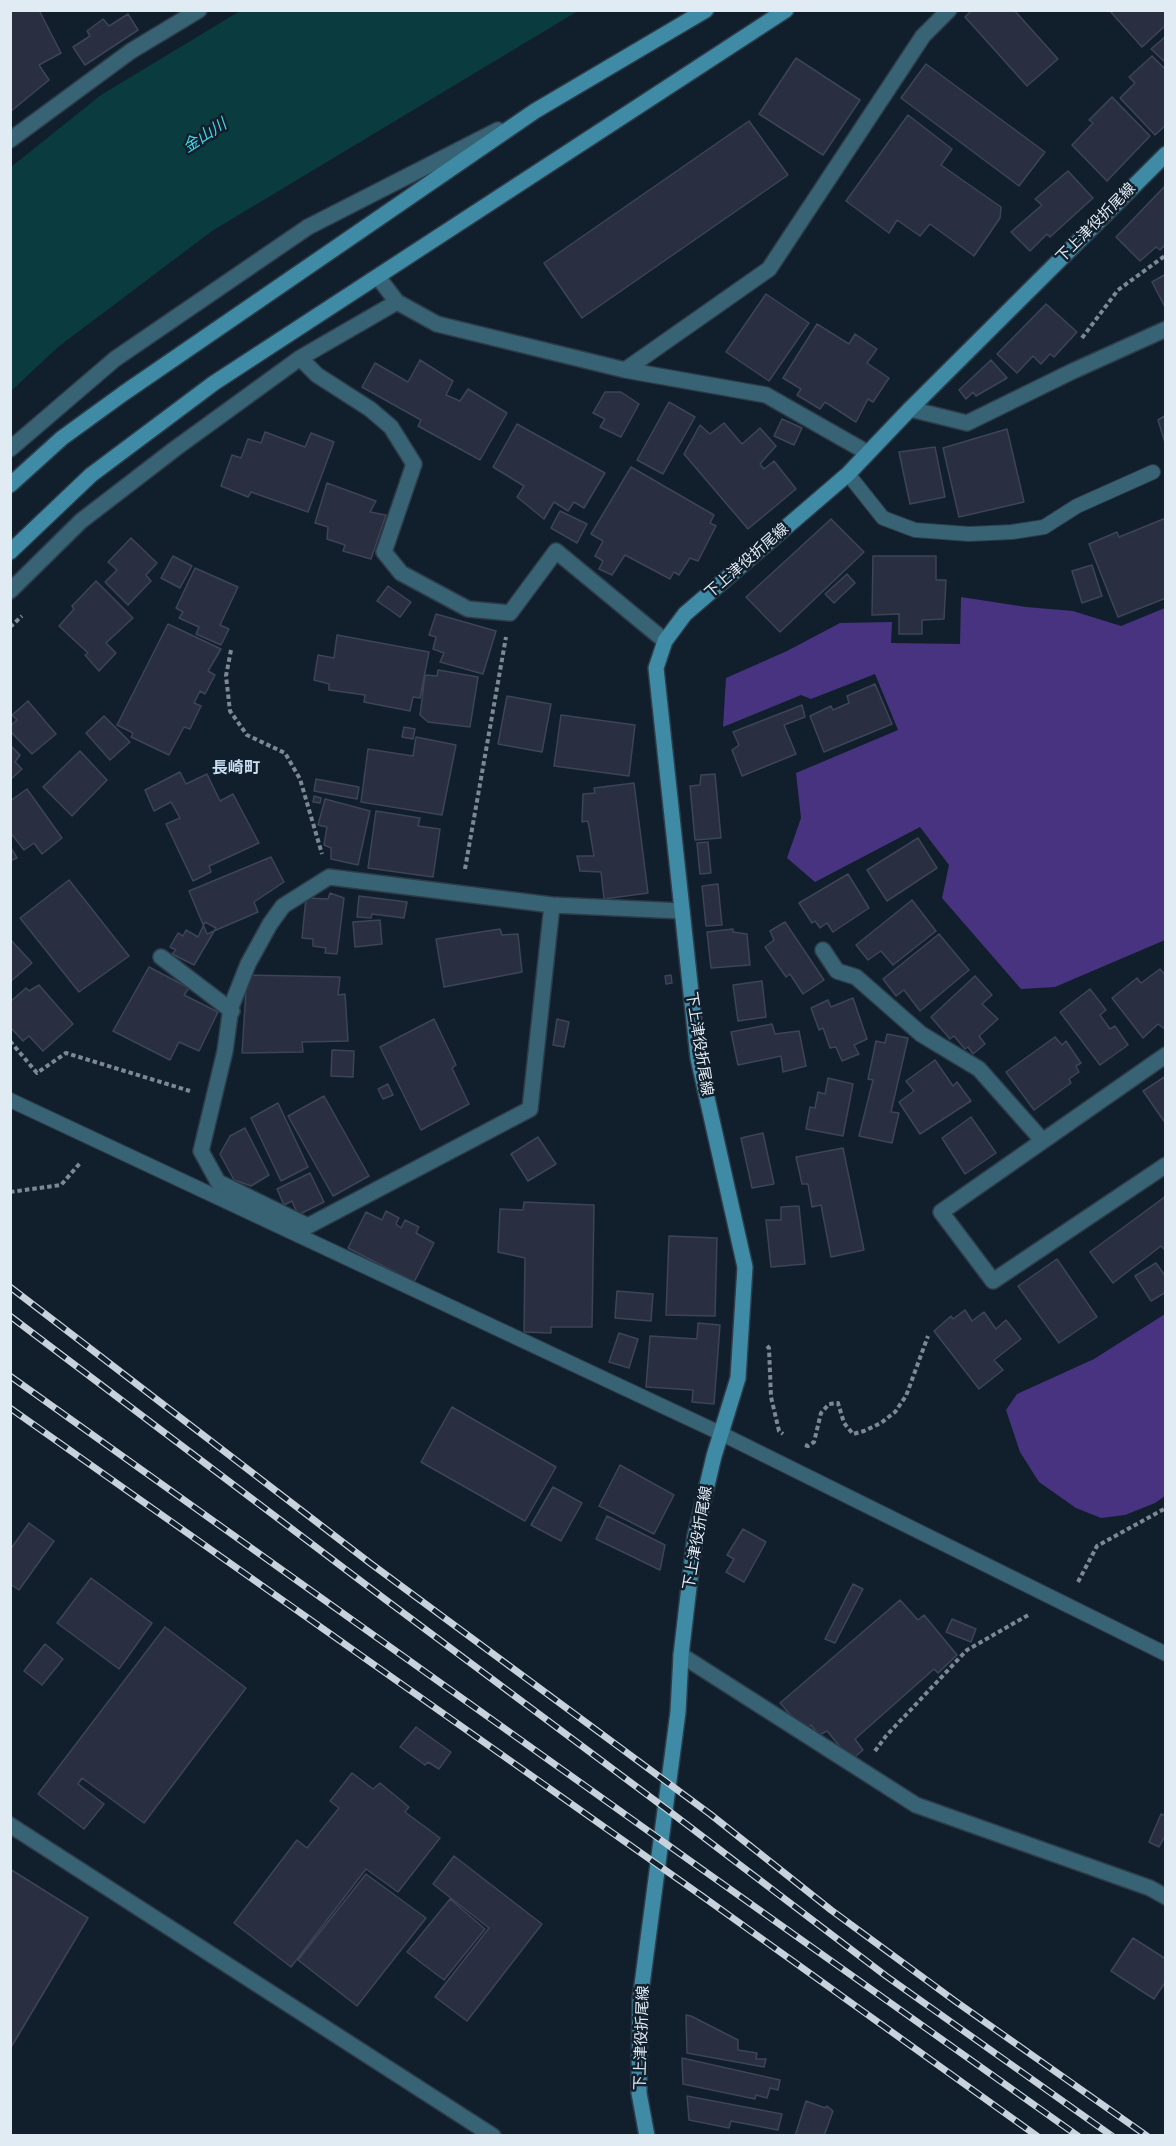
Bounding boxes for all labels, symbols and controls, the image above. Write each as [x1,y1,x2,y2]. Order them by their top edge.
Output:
water label: 金山川 [180,115,230,157]
street label: 下上津役折尾線 [1053,180,1139,266]
street label: 下上津役折尾線 [701,520,793,602]
district label: 長崎町 [212,758,260,778]
street label: 下上津役折尾線 [682,991,716,1097]
street label: 下上津役折尾線 [680,1485,716,1591]
street label: 下上津役折尾線 [631,1985,653,2091]

